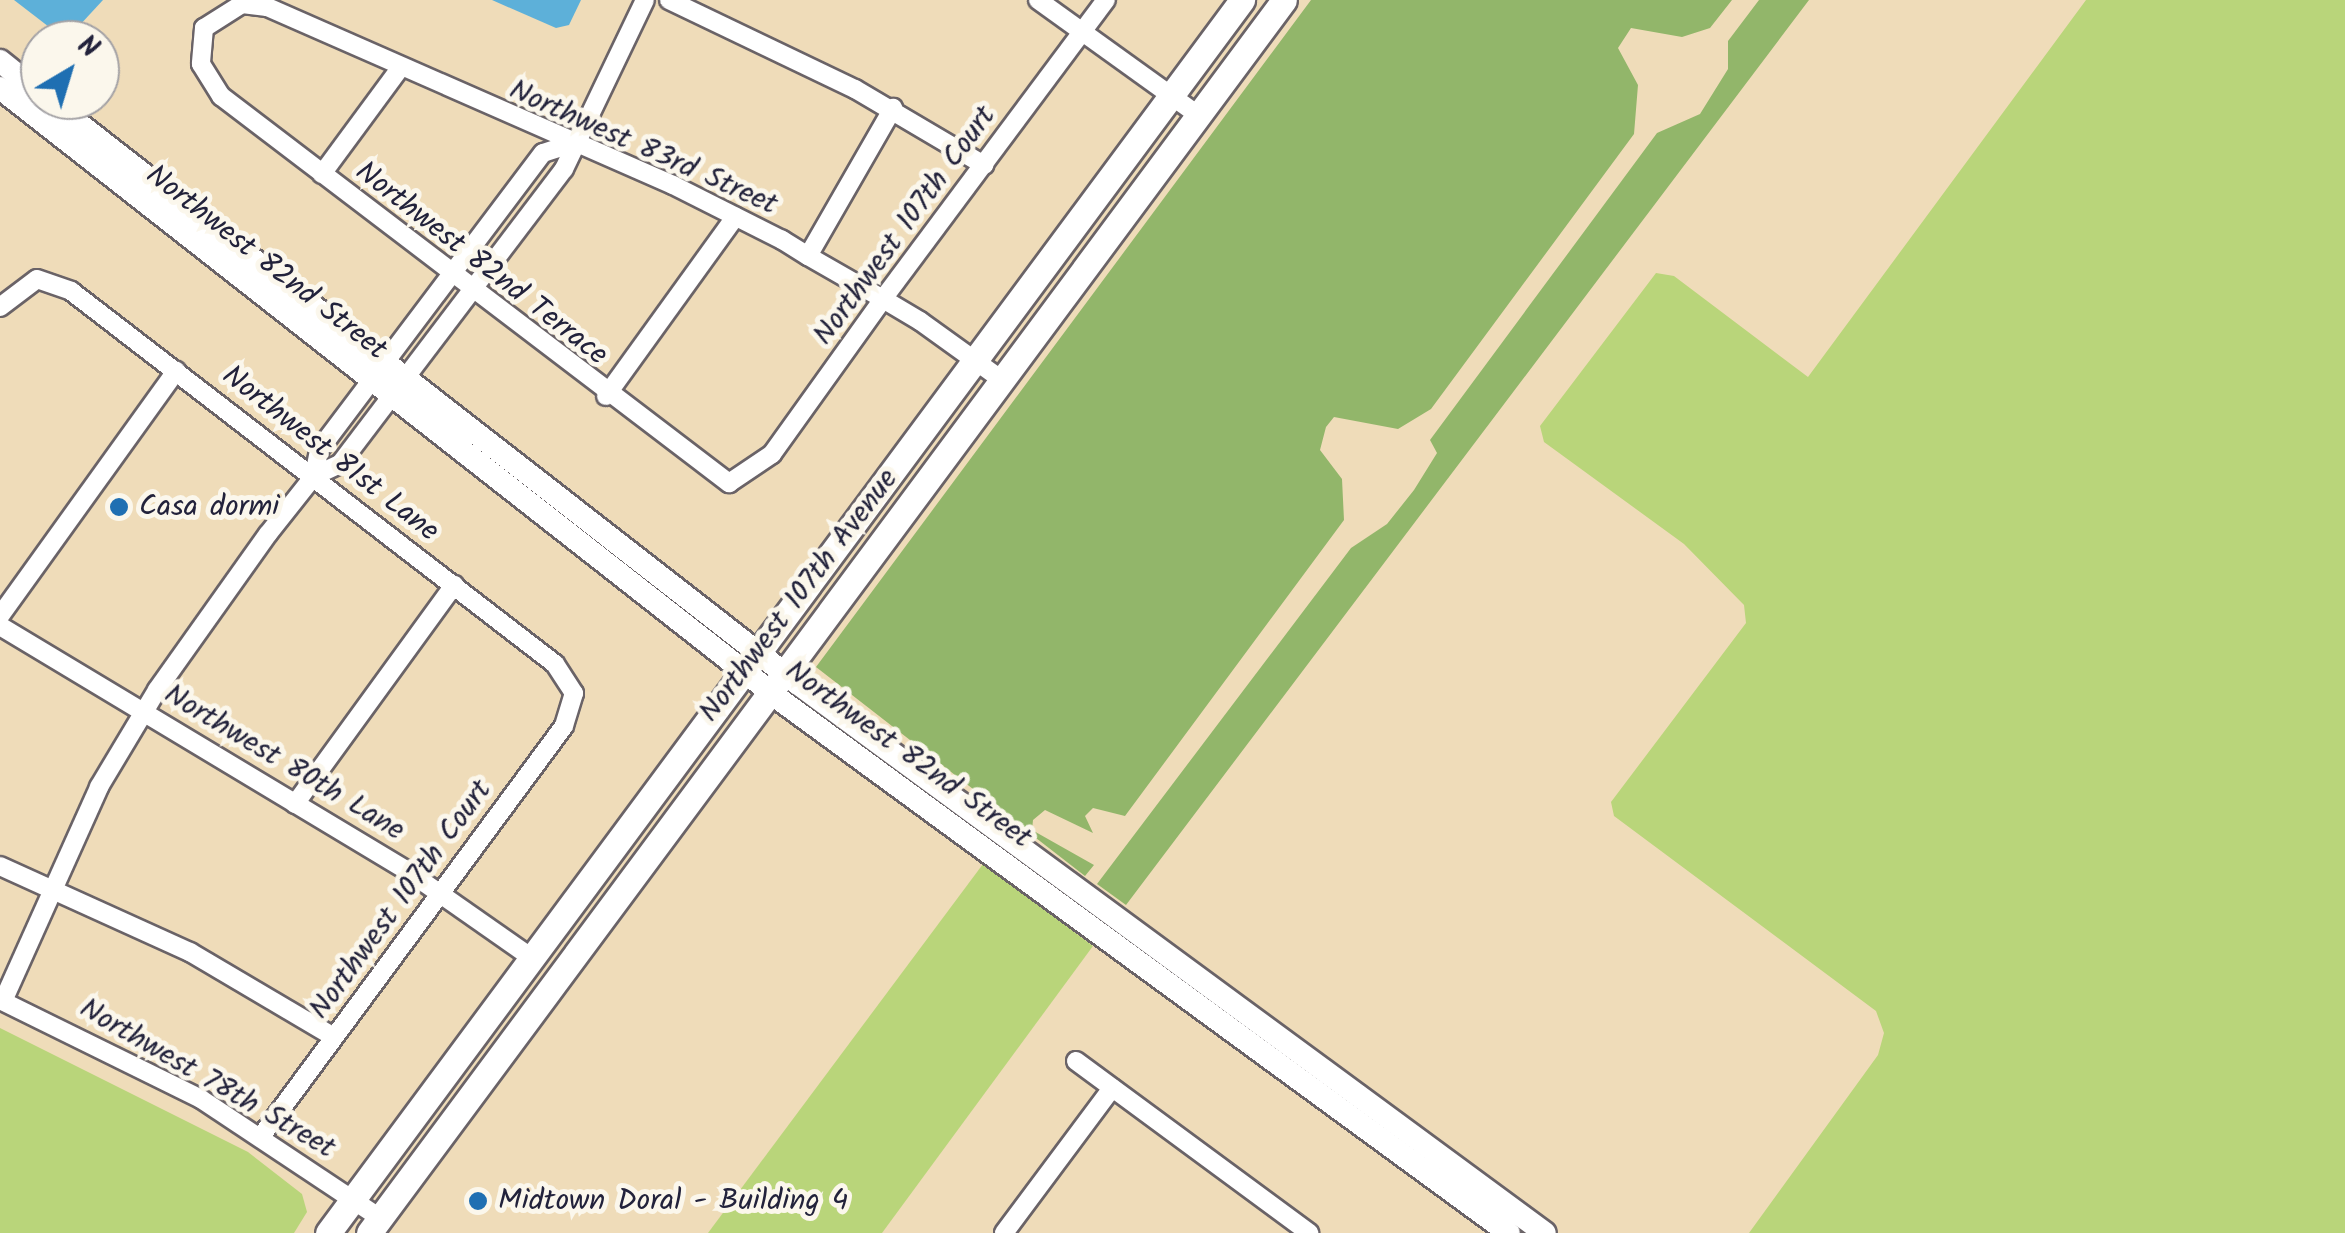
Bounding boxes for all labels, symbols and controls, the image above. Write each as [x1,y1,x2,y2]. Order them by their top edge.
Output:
north arrow [20,20,120,120]
text: N [67,24,108,71]
street label: Northwest 83rd Street [503,73,783,223]
street label: Northwest 107th Court [806,99,1004,353]
street label: Northwest 82nd Terrace [348,154,614,374]
street label: Northwest 82nd Street [138,158,394,368]
street label: Northwest 81st Lane [214,358,446,550]
street label: Northwest 107th Avenue [692,462,906,730]
place label: Casa dormi [139,489,279,525]
marker: Casa dormi [108,496,130,518]
street label: Northwest 82nd Street [778,653,1038,857]
street label: Northwest 80th Lane [157,677,411,849]
street label: Northwest 107th Court [302,773,500,1027]
street label: Northwest 78th Street [73,991,341,1167]
place label: Midtown Doral - Building 4 [498,1183,848,1219]
marker: Midtown Doral - Building 4 [467,1190,489,1212]

